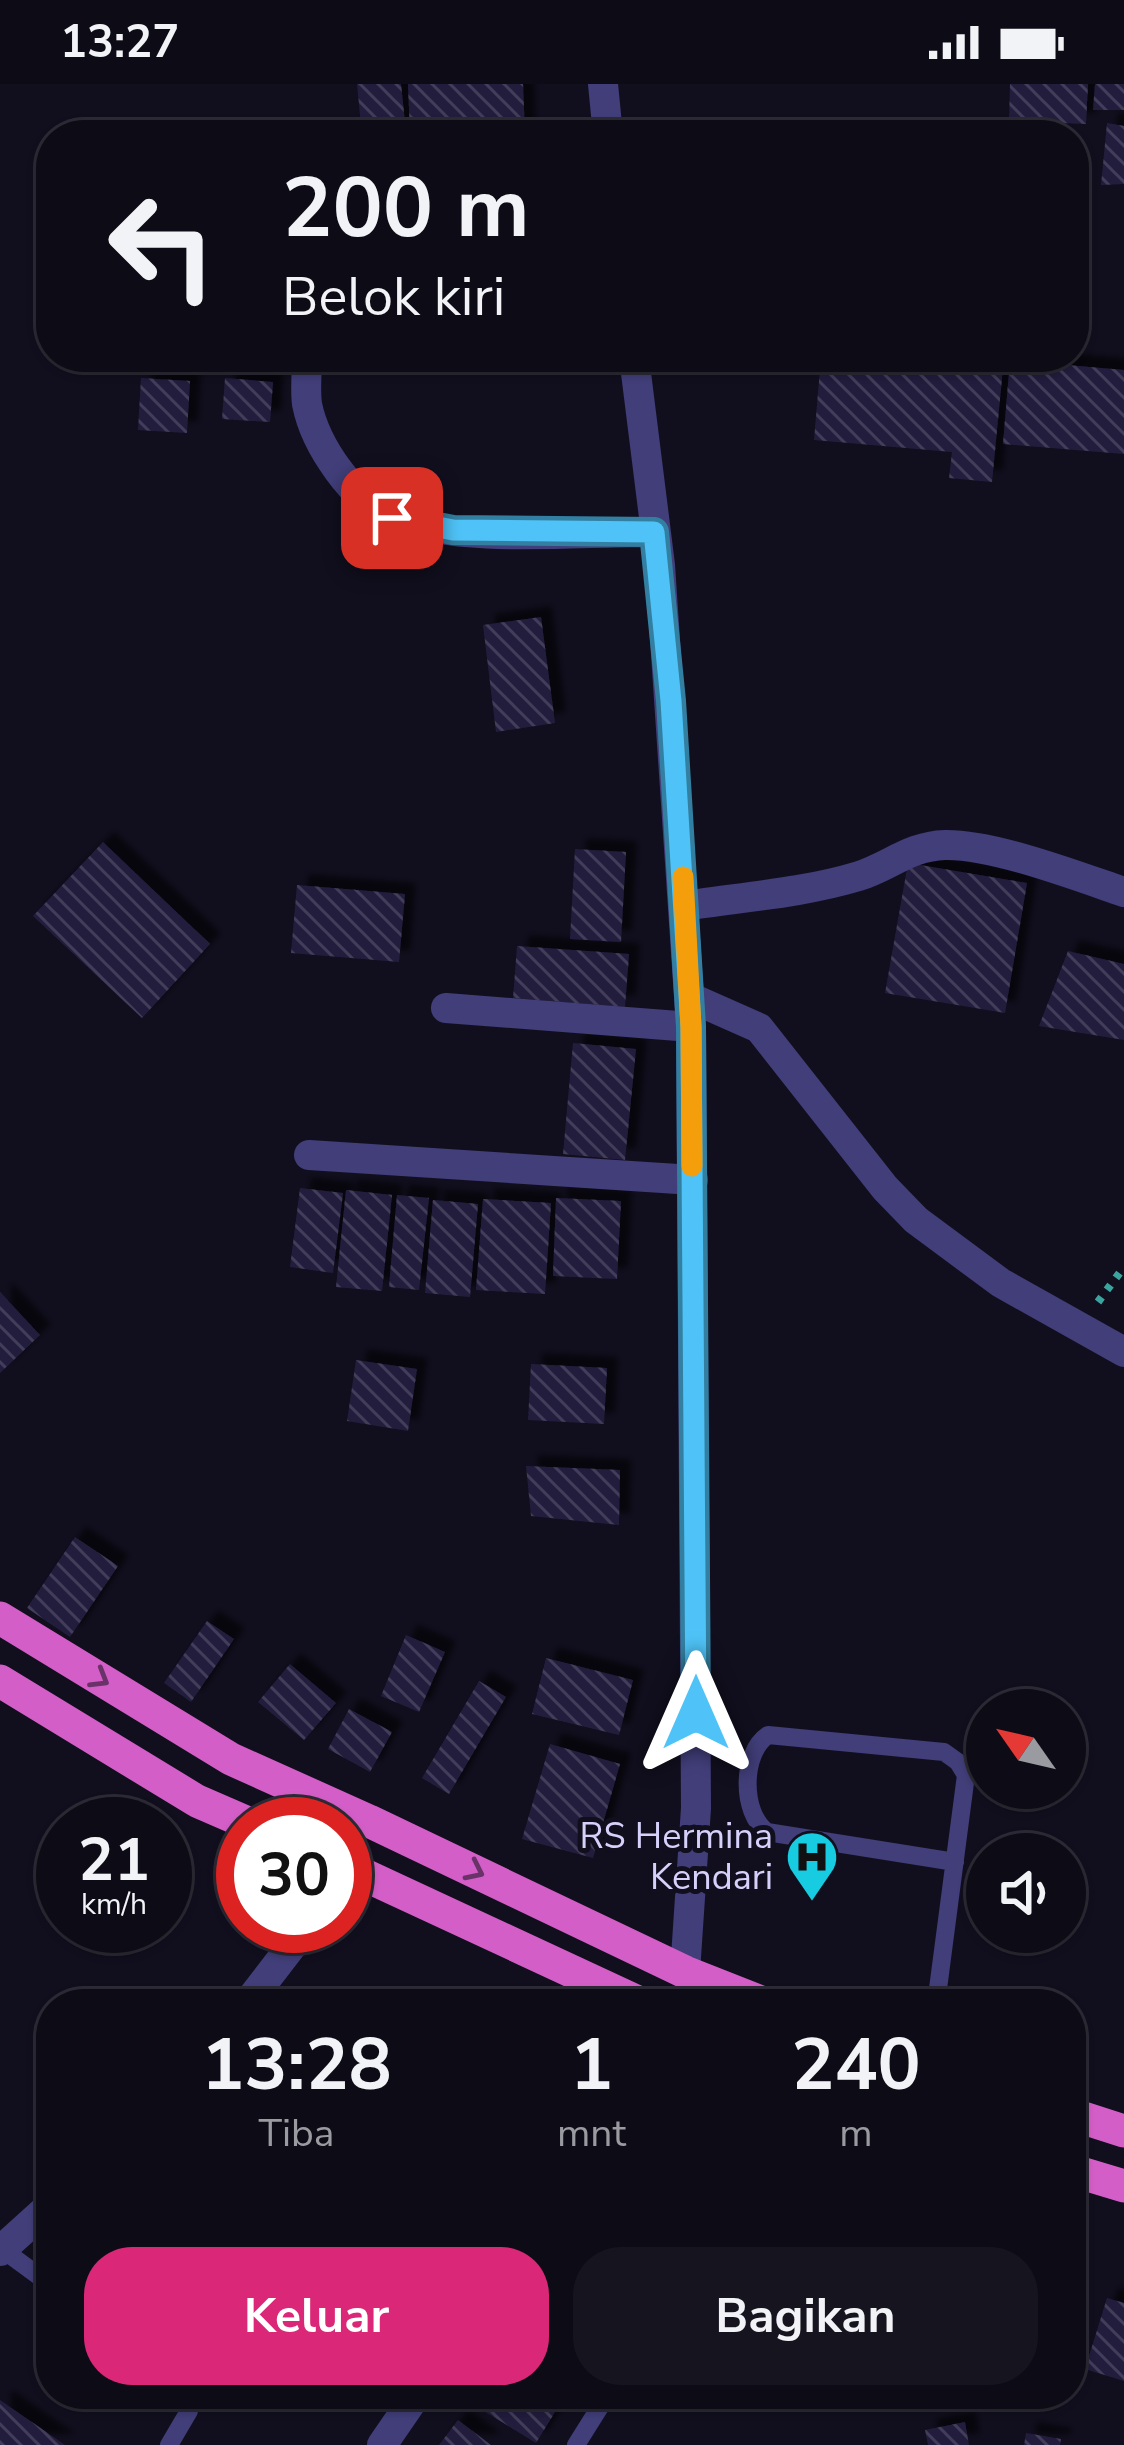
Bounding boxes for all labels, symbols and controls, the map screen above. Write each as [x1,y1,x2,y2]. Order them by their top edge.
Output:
text: 13:27 [60,12,179,73]
text: 200 m [282,151,530,266]
icon: left [84,168,240,324]
text: Belok kiri [282,260,505,334]
pin [341,467,443,569]
icon: arrive [359,485,425,551]
position arrow [633,1650,759,1776]
one-way arrow [87,1665,109,1687]
north arrow [966,1689,1086,1809]
map controls [966,1689,1086,1953]
speed limit sign: 30 [216,1797,372,1953]
place label: RS Hermina Kendari [579,1812,773,1902]
text: 21 [78,1819,150,1901]
hospital icon: RS Hermina Kendari [784,1829,840,1903]
button: sound [966,1833,1086,1953]
one-way arrow [462,1857,484,1880]
text: km/h [81,1884,147,1925]
text: 13:28 [201,2016,392,2114]
text: 1 [570,2016,613,2114]
text: 240 [791,2016,921,2114]
text: Tiba [258,2107,334,2160]
text: mnt [557,2107,626,2160]
text: m [839,2107,873,2160]
button: Keluar [84,2247,549,2385]
button: Bagikan [573,2247,1038,2385]

